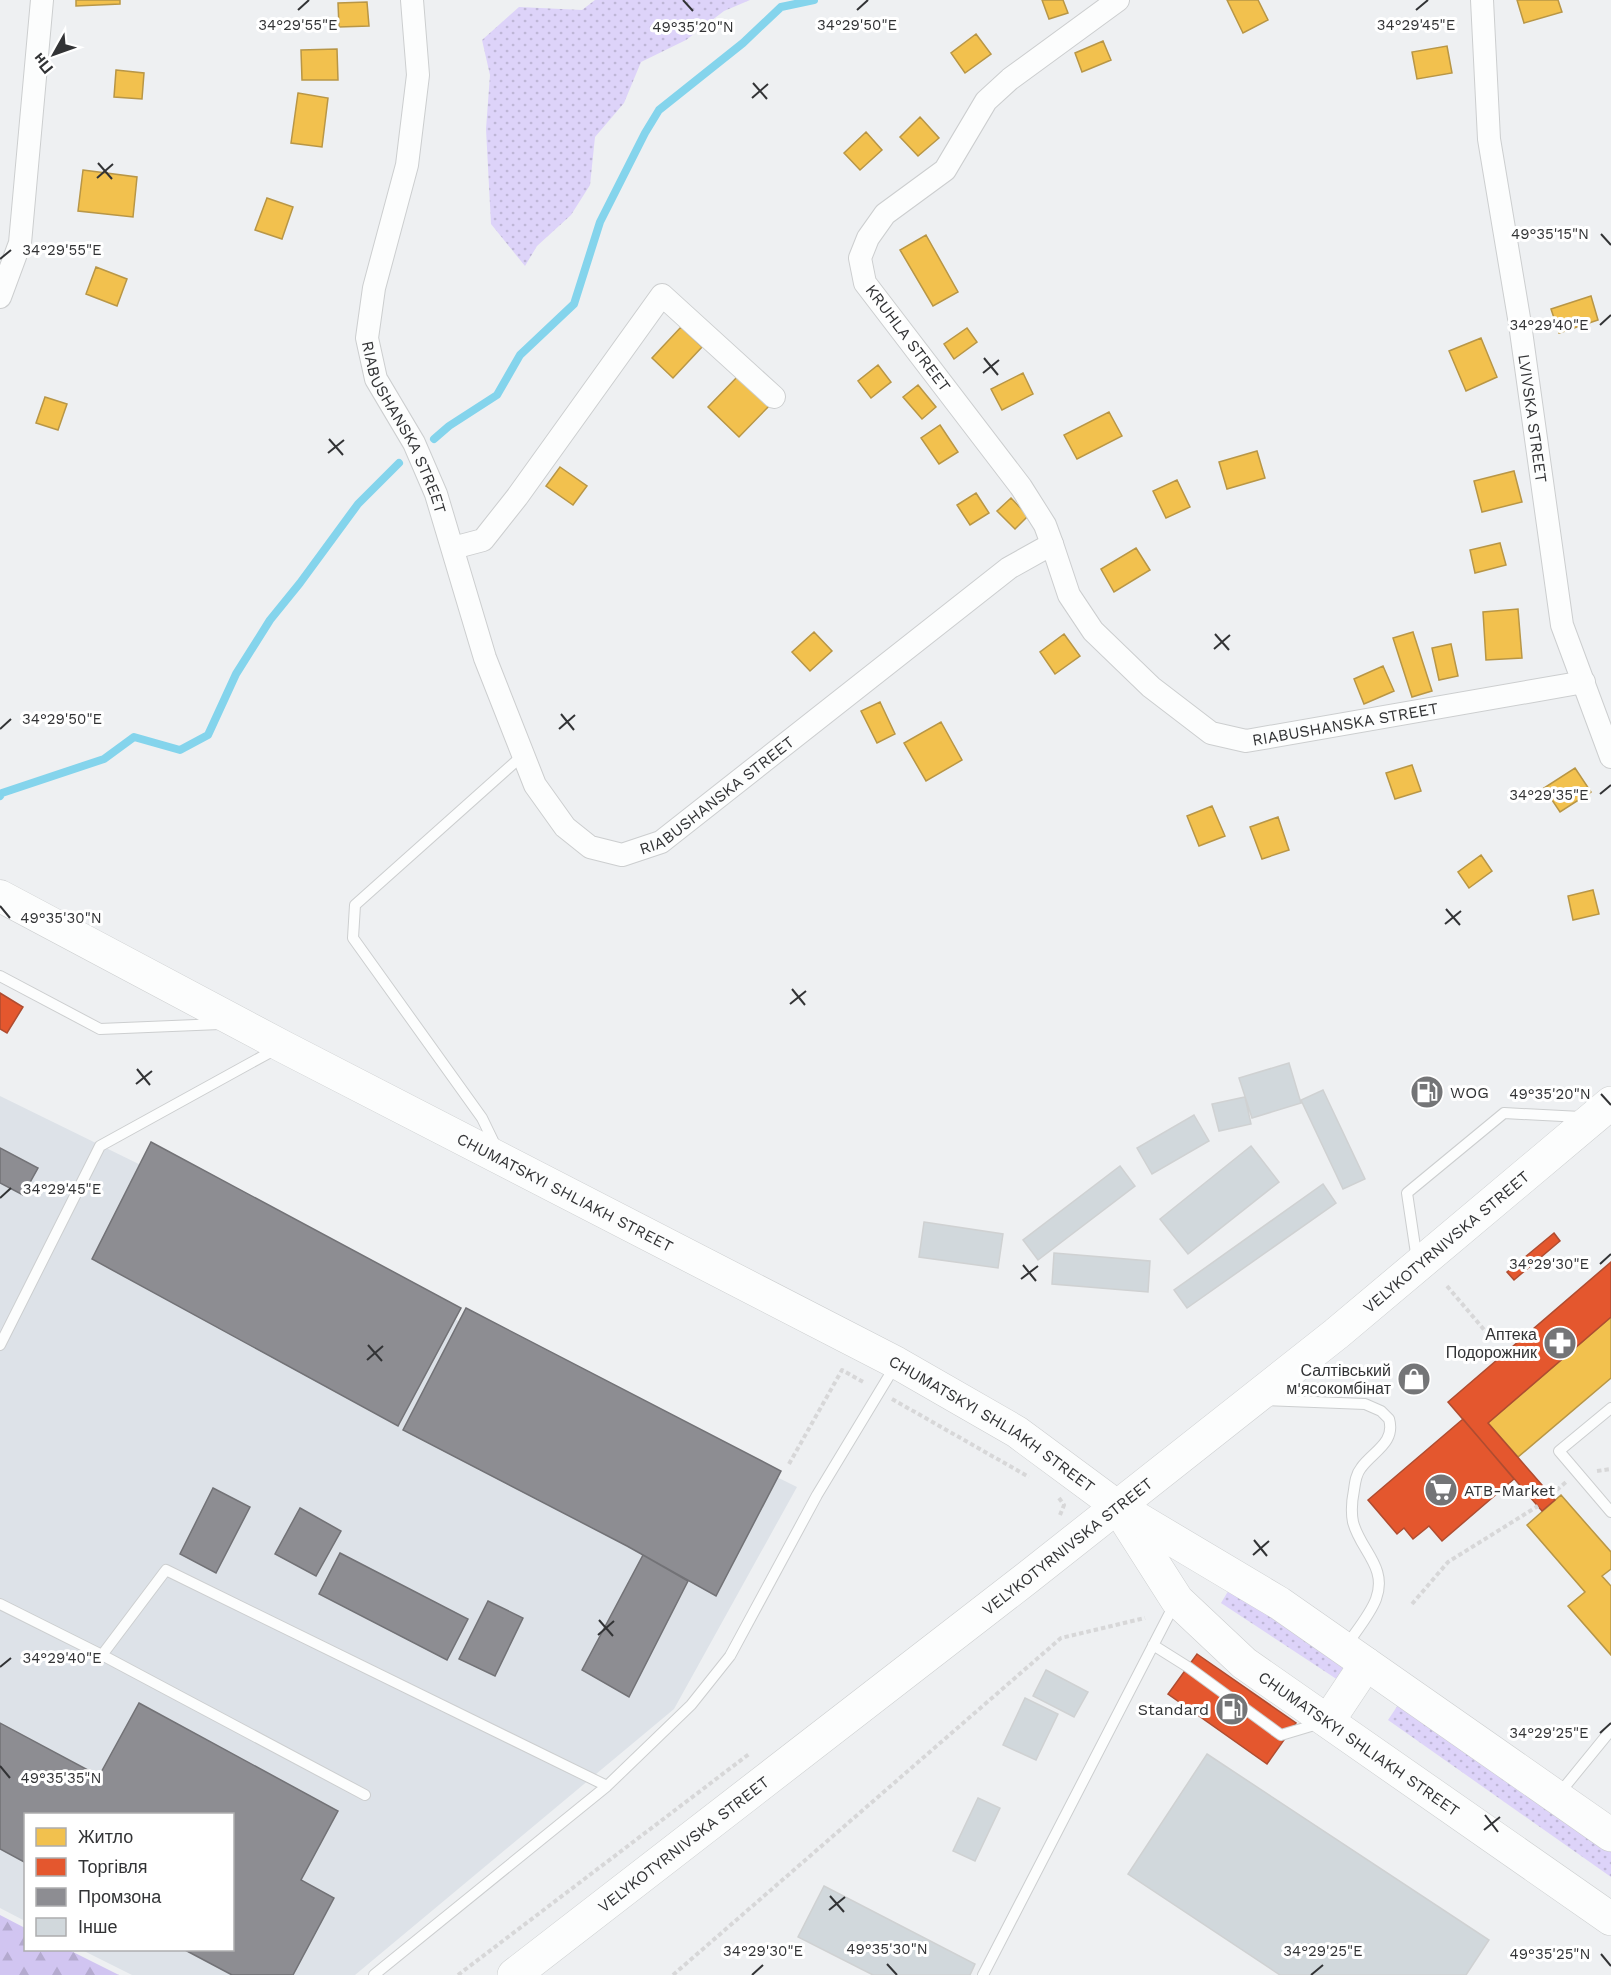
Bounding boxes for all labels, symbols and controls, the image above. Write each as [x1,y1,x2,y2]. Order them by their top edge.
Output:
text: 34°29'55"E [258,16,338,34]
text: 34°29'50"E [817,16,897,34]
text: 34°29'45"E [1377,16,1455,34]
text: 49°35'20"N [652,18,734,36]
north arrow [24,24,84,84]
text: Пн [29,49,57,78]
text: 49°35'15"N [1511,225,1589,243]
text: 34°29'55"E [22,241,102,259]
street label: KRUHLA STREET [862,281,955,396]
text: 34°29'40"E [1509,316,1589,334]
street label: RIABUSHANSKA STREET [358,339,451,516]
street label: LVIVSKA STREET [1515,353,1552,484]
street label: RIABUSHANSKA STREET [1251,698,1440,749]
text: 34°29'50"E [22,710,102,728]
street label: RIABUSHANSKA STREET [637,732,798,858]
text: 34°29'35"E [1509,786,1589,804]
text: 49°35'30"N [20,909,102,927]
fuel station icon: WOG [1409,1074,1445,1110]
place label: WOG [1450,1083,1489,1102]
text: 49°35'20"N [1509,1085,1591,1103]
street label: CHUMATSKYI SHLIAKH STREET [454,1128,677,1256]
street label: VELYKOTYRNIVSKA STREET [1359,1166,1533,1317]
text: 34°29'45"E [23,1180,101,1198]
text: 34°29'30"E [1509,1255,1589,1273]
place label: Аптека Подорожник [1446,1325,1538,1362]
pharmacy icon: Аптека Подорожник [1542,1325,1578,1361]
street label: CHUMATSKYI SHLIAKH STREET [886,1351,1099,1496]
place label: Салтівський м'ясокомбінат [1286,1361,1392,1398]
shop icon: Салтівський м'ясокомбінат [1396,1361,1432,1397]
supermarket icon: ATB-Market [1423,1472,1459,1508]
street label: VELYKOTYRNIVSKA STREET [978,1473,1156,1619]
place label: ATB-Market [1464,1481,1555,1500]
text: 34°29'40"E [22,1649,102,1667]
street label: CHUMATSKYI SHLIAKH STREET [1255,1667,1464,1820]
fuel station icon: Standard [1214,1691,1250,1727]
place label: Standard [1138,1700,1209,1719]
text: 34°29'25"E [1509,1724,1589,1742]
text: 49°35'35"N [21,1769,101,1787]
street label: VELYKOTYRNIVSKA STREET [594,1772,773,1916]
legend [24,1813,234,1951]
text: Житло [78,1826,133,1847]
text: Торгівля [78,1856,148,1877]
text: Промзона [78,1886,162,1907]
text: Інше [78,1916,117,1937]
text: 49°35'30"N [846,1940,928,1958]
text: 34°29'30"E [723,1942,803,1960]
text: 34°29'25"E [1283,1942,1363,1960]
text: 49°35'25"N [1510,1945,1590,1963]

